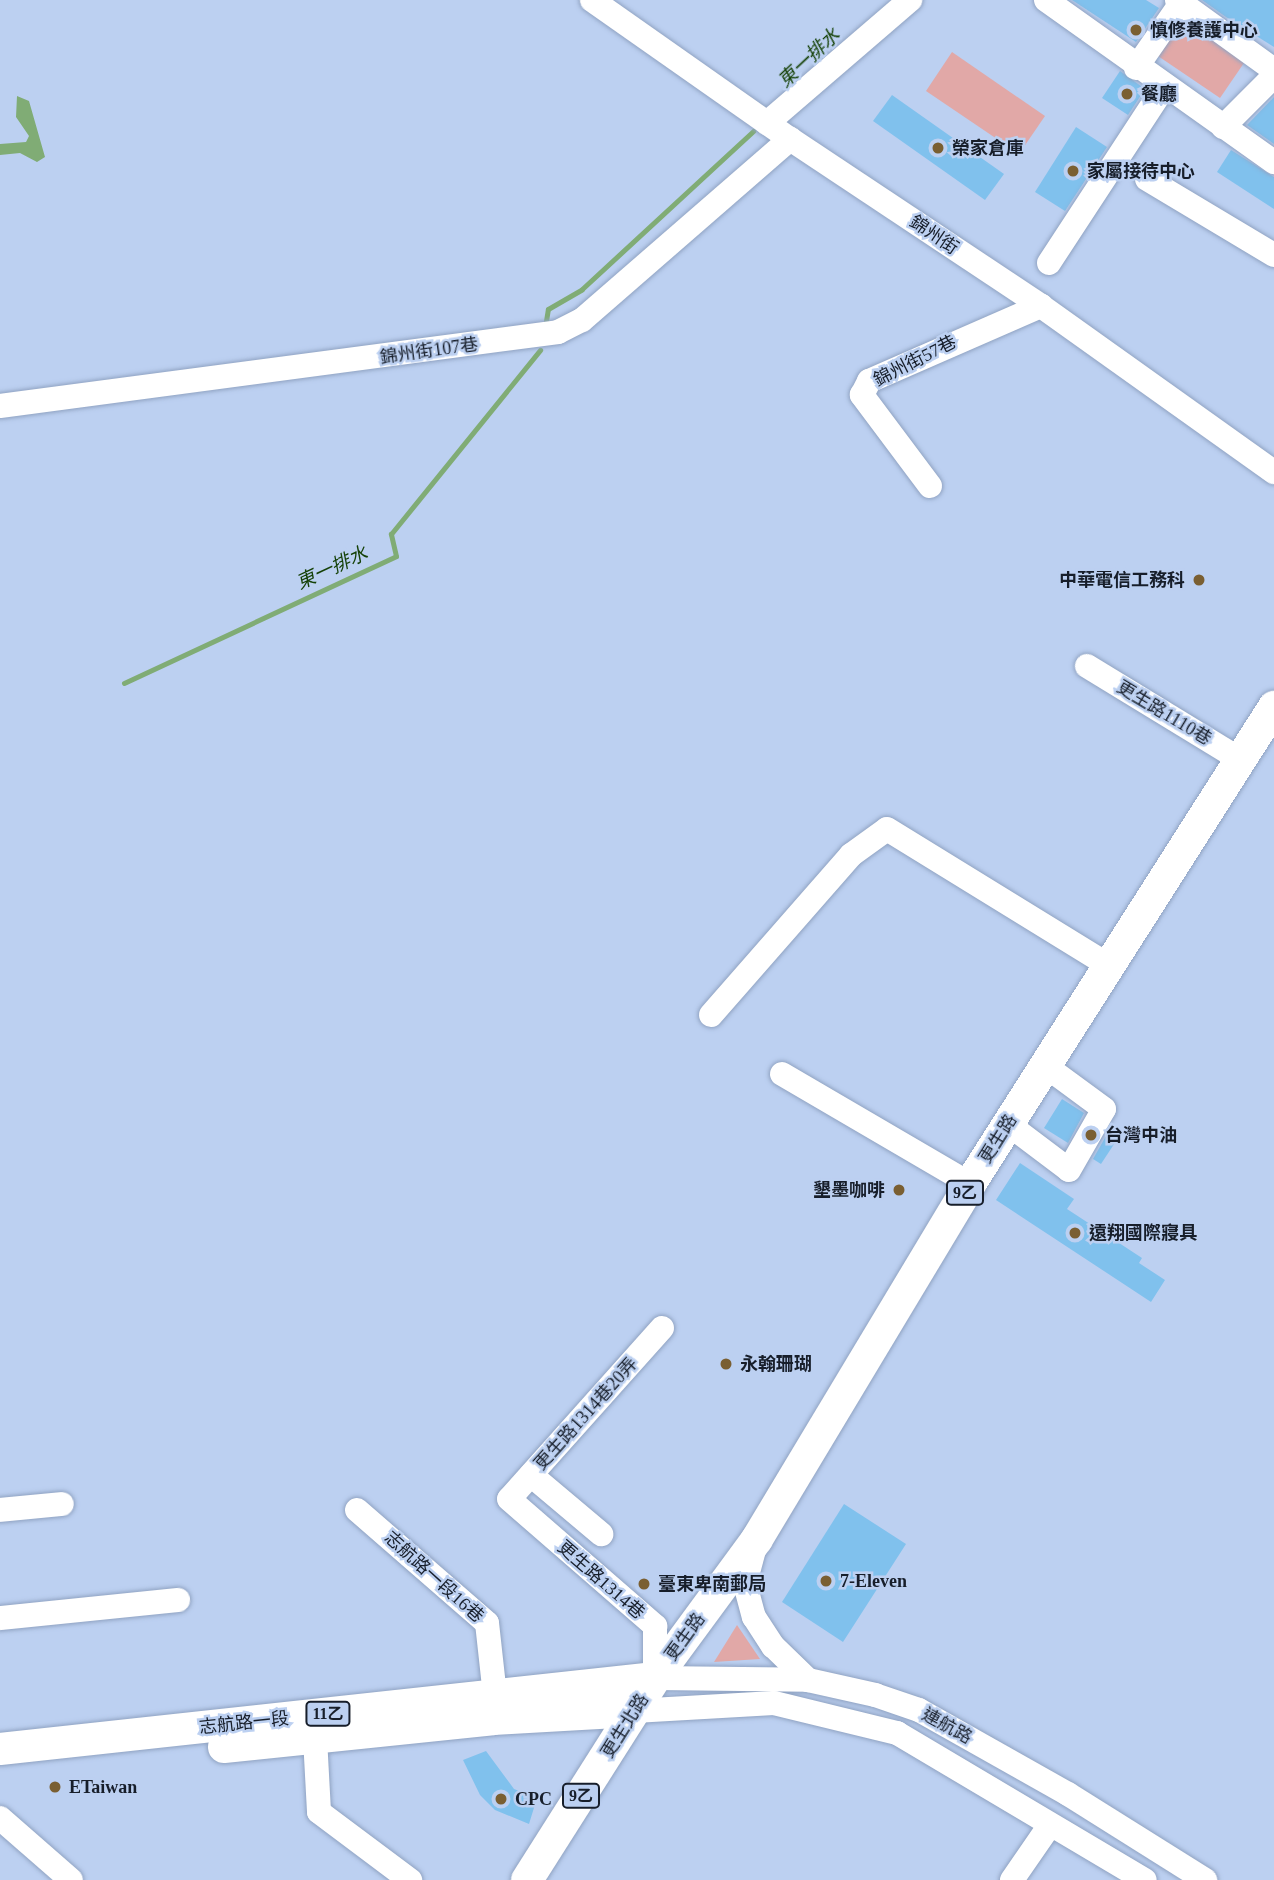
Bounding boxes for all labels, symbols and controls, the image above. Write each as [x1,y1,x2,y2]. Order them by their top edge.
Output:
place label: 慎修養護中心 [1150,19,1258,41]
marker: 慎修養護中心 [1128,22,1144,38]
water label: 東一排水 [773,24,845,92]
place label: 餐廳 [1141,83,1177,105]
marker: 餐廳 [1119,86,1135,102]
place label: 榮家倉庫 [952,137,1024,159]
marker: 榮家倉庫 [930,140,946,156]
place label: 家屬接待中心 [1087,160,1195,182]
marker: 家屬接待中心 [1065,163,1081,179]
street label: 錦州街 [906,211,962,259]
street label: 錦州街57巷 [870,331,960,391]
street label: 錦州街107巷 [378,333,480,369]
water label: 東一排水 [293,542,371,594]
place label: 中華電信工務科 [1059,569,1185,591]
marker: 中華電信工務科 [1191,572,1207,588]
street label: 更生路1110巷 [1113,676,1215,750]
street label: 更生路 [975,1110,1021,1168]
place label: 台灣中油 [1105,1124,1177,1146]
marker: 台灣中油 [1083,1127,1099,1143]
place label: 墾墨咖啡 [813,1179,885,1201]
road number: 9乙 [946,1180,984,1205]
marker: 墾墨咖啡 [891,1182,907,1198]
place label: 遠翔國際寢具 [1089,1222,1197,1244]
marker: 遠翔國際寢具 [1067,1225,1083,1241]
street label: 更生路1314巷20弄 [530,1353,642,1475]
place label: 永翰珊瑚 [740,1353,812,1375]
marker: 永翰珊瑚 [718,1356,734,1372]
street label: 志航路一段16巷 [380,1527,488,1627]
street label: 更生路1314巷 [553,1536,649,1624]
place label: 7-Eleven [840,1570,907,1592]
place label: 臺東卑南郵局 [658,1573,766,1595]
marker: 7-Eleven [818,1573,834,1589]
marker: 臺東卑南郵局 [636,1576,652,1592]
street label: 更生路 [660,1609,710,1665]
street label: 更生北路 [597,1690,653,1762]
road number: 11乙 [305,1702,351,1726]
street label: 連航路 [918,1703,976,1749]
street label: 志航路一段 [198,1708,290,1738]
place label: ETaiwan [69,1776,137,1798]
marker: ETaiwan [47,1779,63,1795]
road number: 9乙 [562,1784,600,1808]
place label: CPC [515,1788,552,1810]
marker: CPC [493,1791,509,1807]

